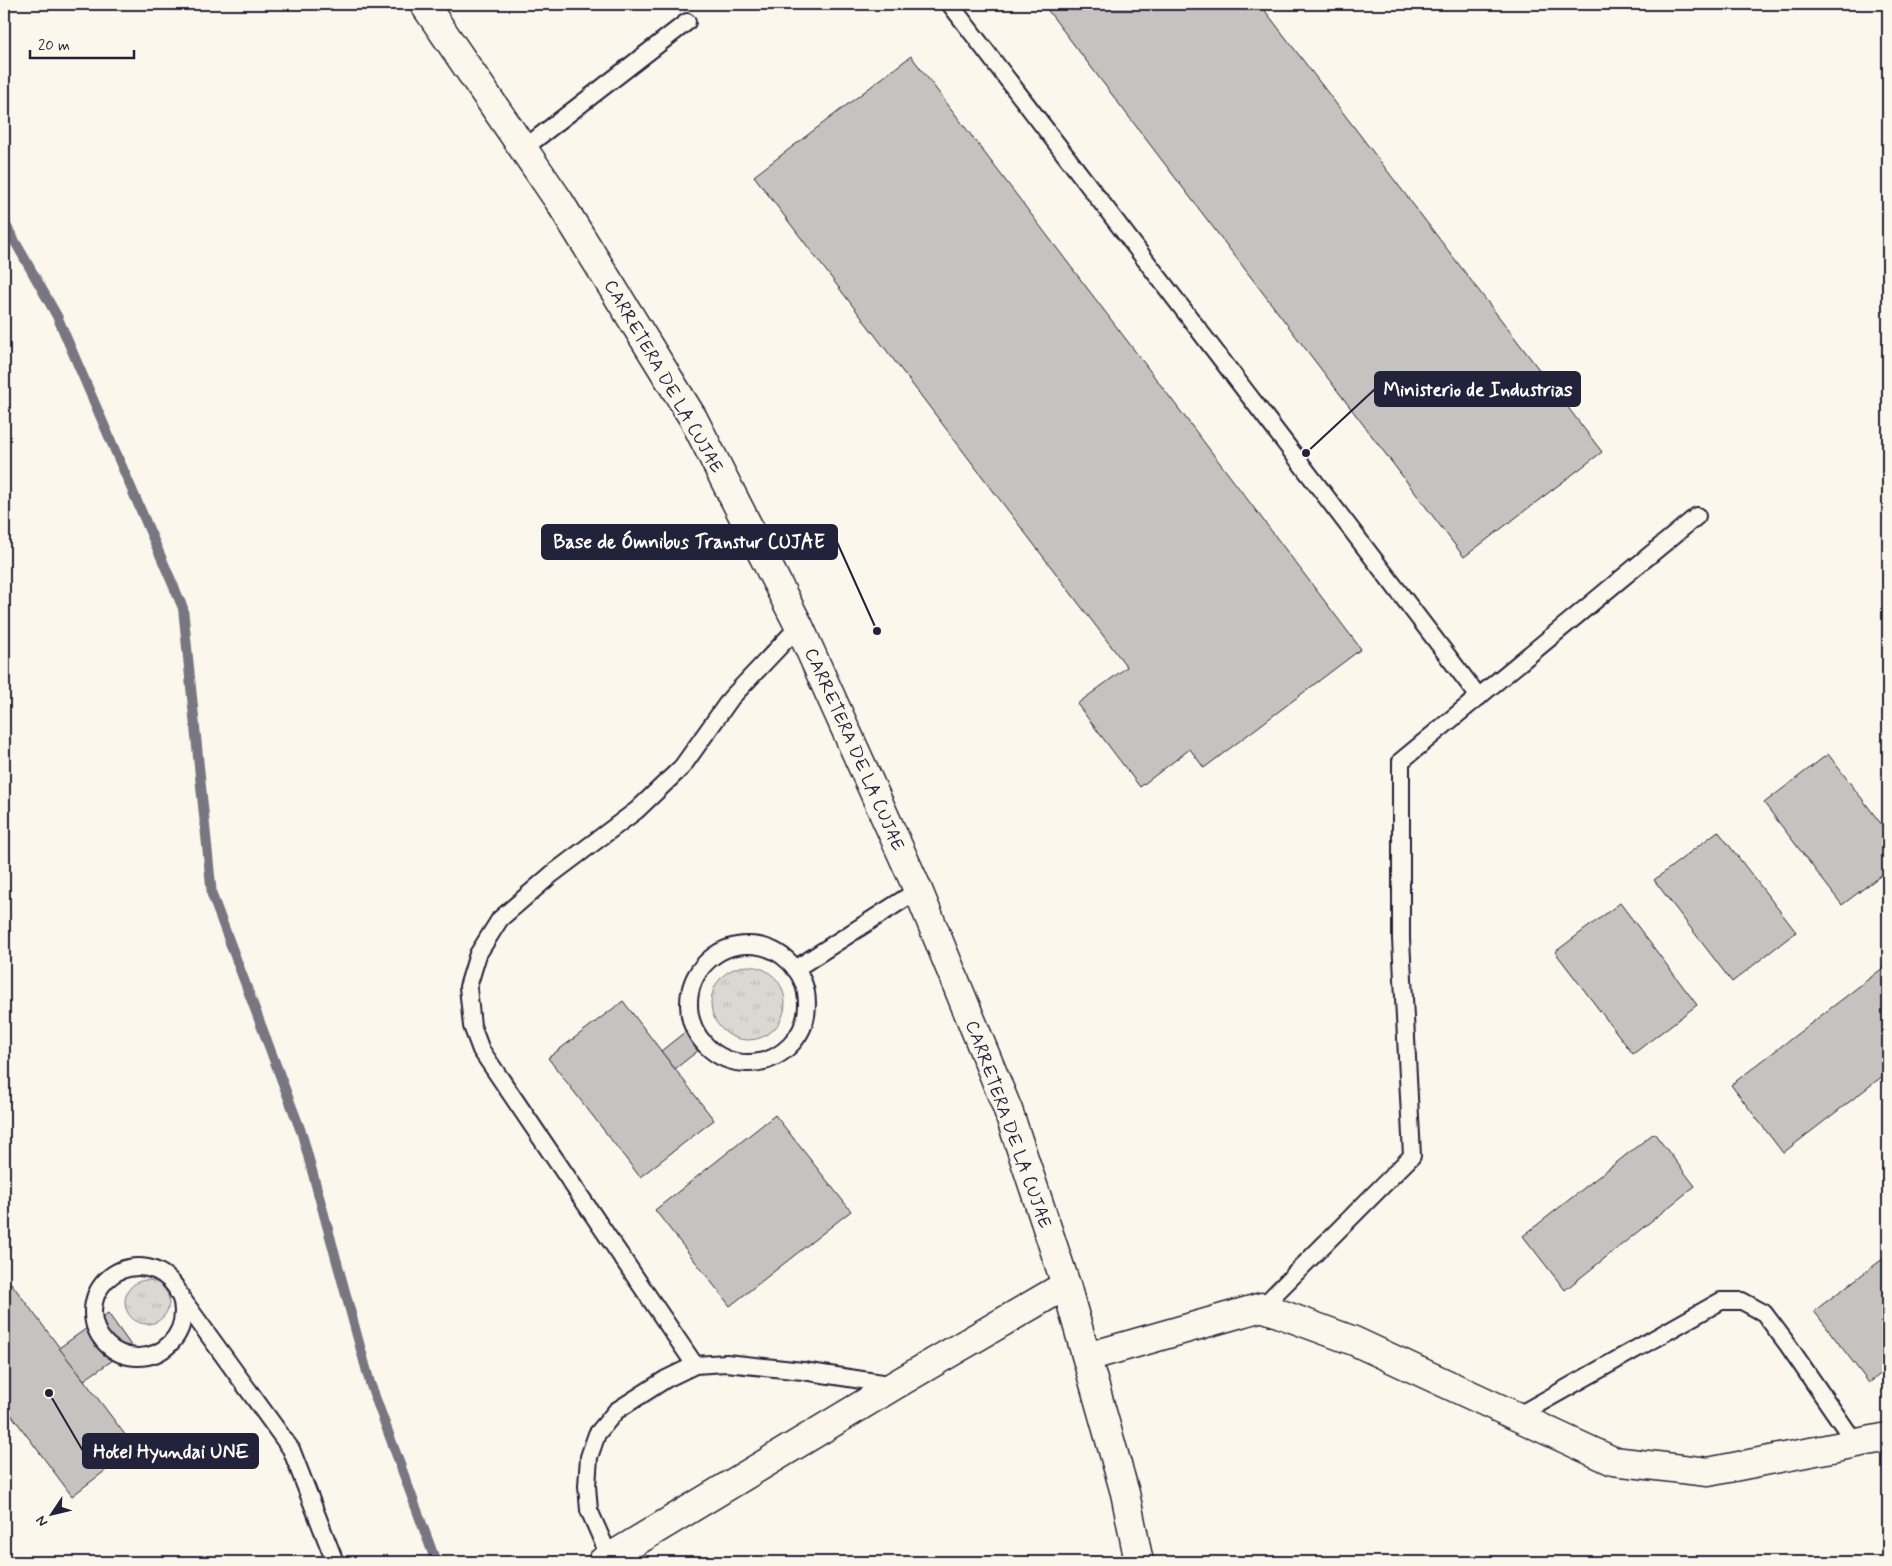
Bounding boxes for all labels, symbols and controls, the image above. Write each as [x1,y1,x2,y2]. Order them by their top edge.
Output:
scale bar [30,28,134,60]
text: 20 m [38,36,70,56]
street label: CARRETERA DE LA CUJAE [598,275,728,478]
callout: Ministerio de Industrias [1375,372,1580,406]
text: Ministerio de Industrias [1383,378,1573,403]
callout: Base de Ómnibus Transtur CUJAE [542,525,837,559]
text: Base de Ómnibus Transtur CUJAE [553,530,825,555]
street label: CARRETERA DE LA CUJAE [798,644,910,855]
street label: CARRETERA DE LA CUJAE [959,1017,1057,1232]
callout: Hotel Hyundai UNE [83,1434,258,1468]
text: Hotel Hyundai UNE [93,1440,249,1465]
north arrow [28,1488,78,1538]
text: N [32,1512,52,1530]

